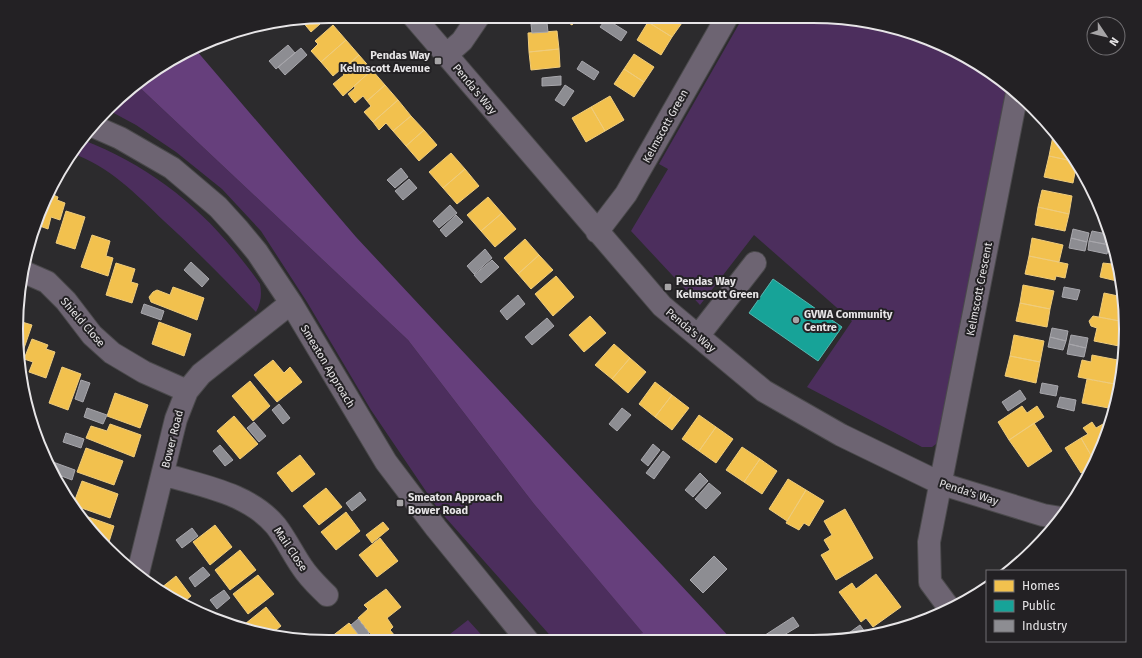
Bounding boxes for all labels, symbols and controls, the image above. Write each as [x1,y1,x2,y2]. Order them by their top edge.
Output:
north arrow [1086,16,1126,56]
text: N [1106,35,1121,48]
place label: Pendas Way Kelmscott Avenue [340,49,430,75]
marker: Pendas Way Kelmscott Avenue [433,56,443,66]
street label: Penda's Way [450,62,500,117]
street label: Kelmscott Green [640,87,691,165]
street label: Kelmscott Crescent [964,241,995,337]
place label: Pendas Way Kelmscott Green [676,275,759,301]
marker: Pendas Way Kelmscott Green [663,282,673,292]
street label: Shield Close [58,295,108,350]
street label: Penda's Way [663,306,719,355]
place label: GVWA Community Centre [804,308,893,334]
marker: GVWA Community Centre [791,315,801,325]
street label: Smeaton Approach [298,323,357,410]
street label: Bower Road [159,409,186,470]
street label: Penda's Way [938,477,1001,508]
place label: Smeaton Approach Bower Road [408,491,503,517]
marker: Smeaton Approach Bower Road [395,498,405,508]
street label: Mail Close [271,525,310,574]
legend [986,570,1126,642]
text: Homes [1022,579,1060,593]
text: Public [1022,599,1056,613]
text: Industry [1022,619,1067,633]

